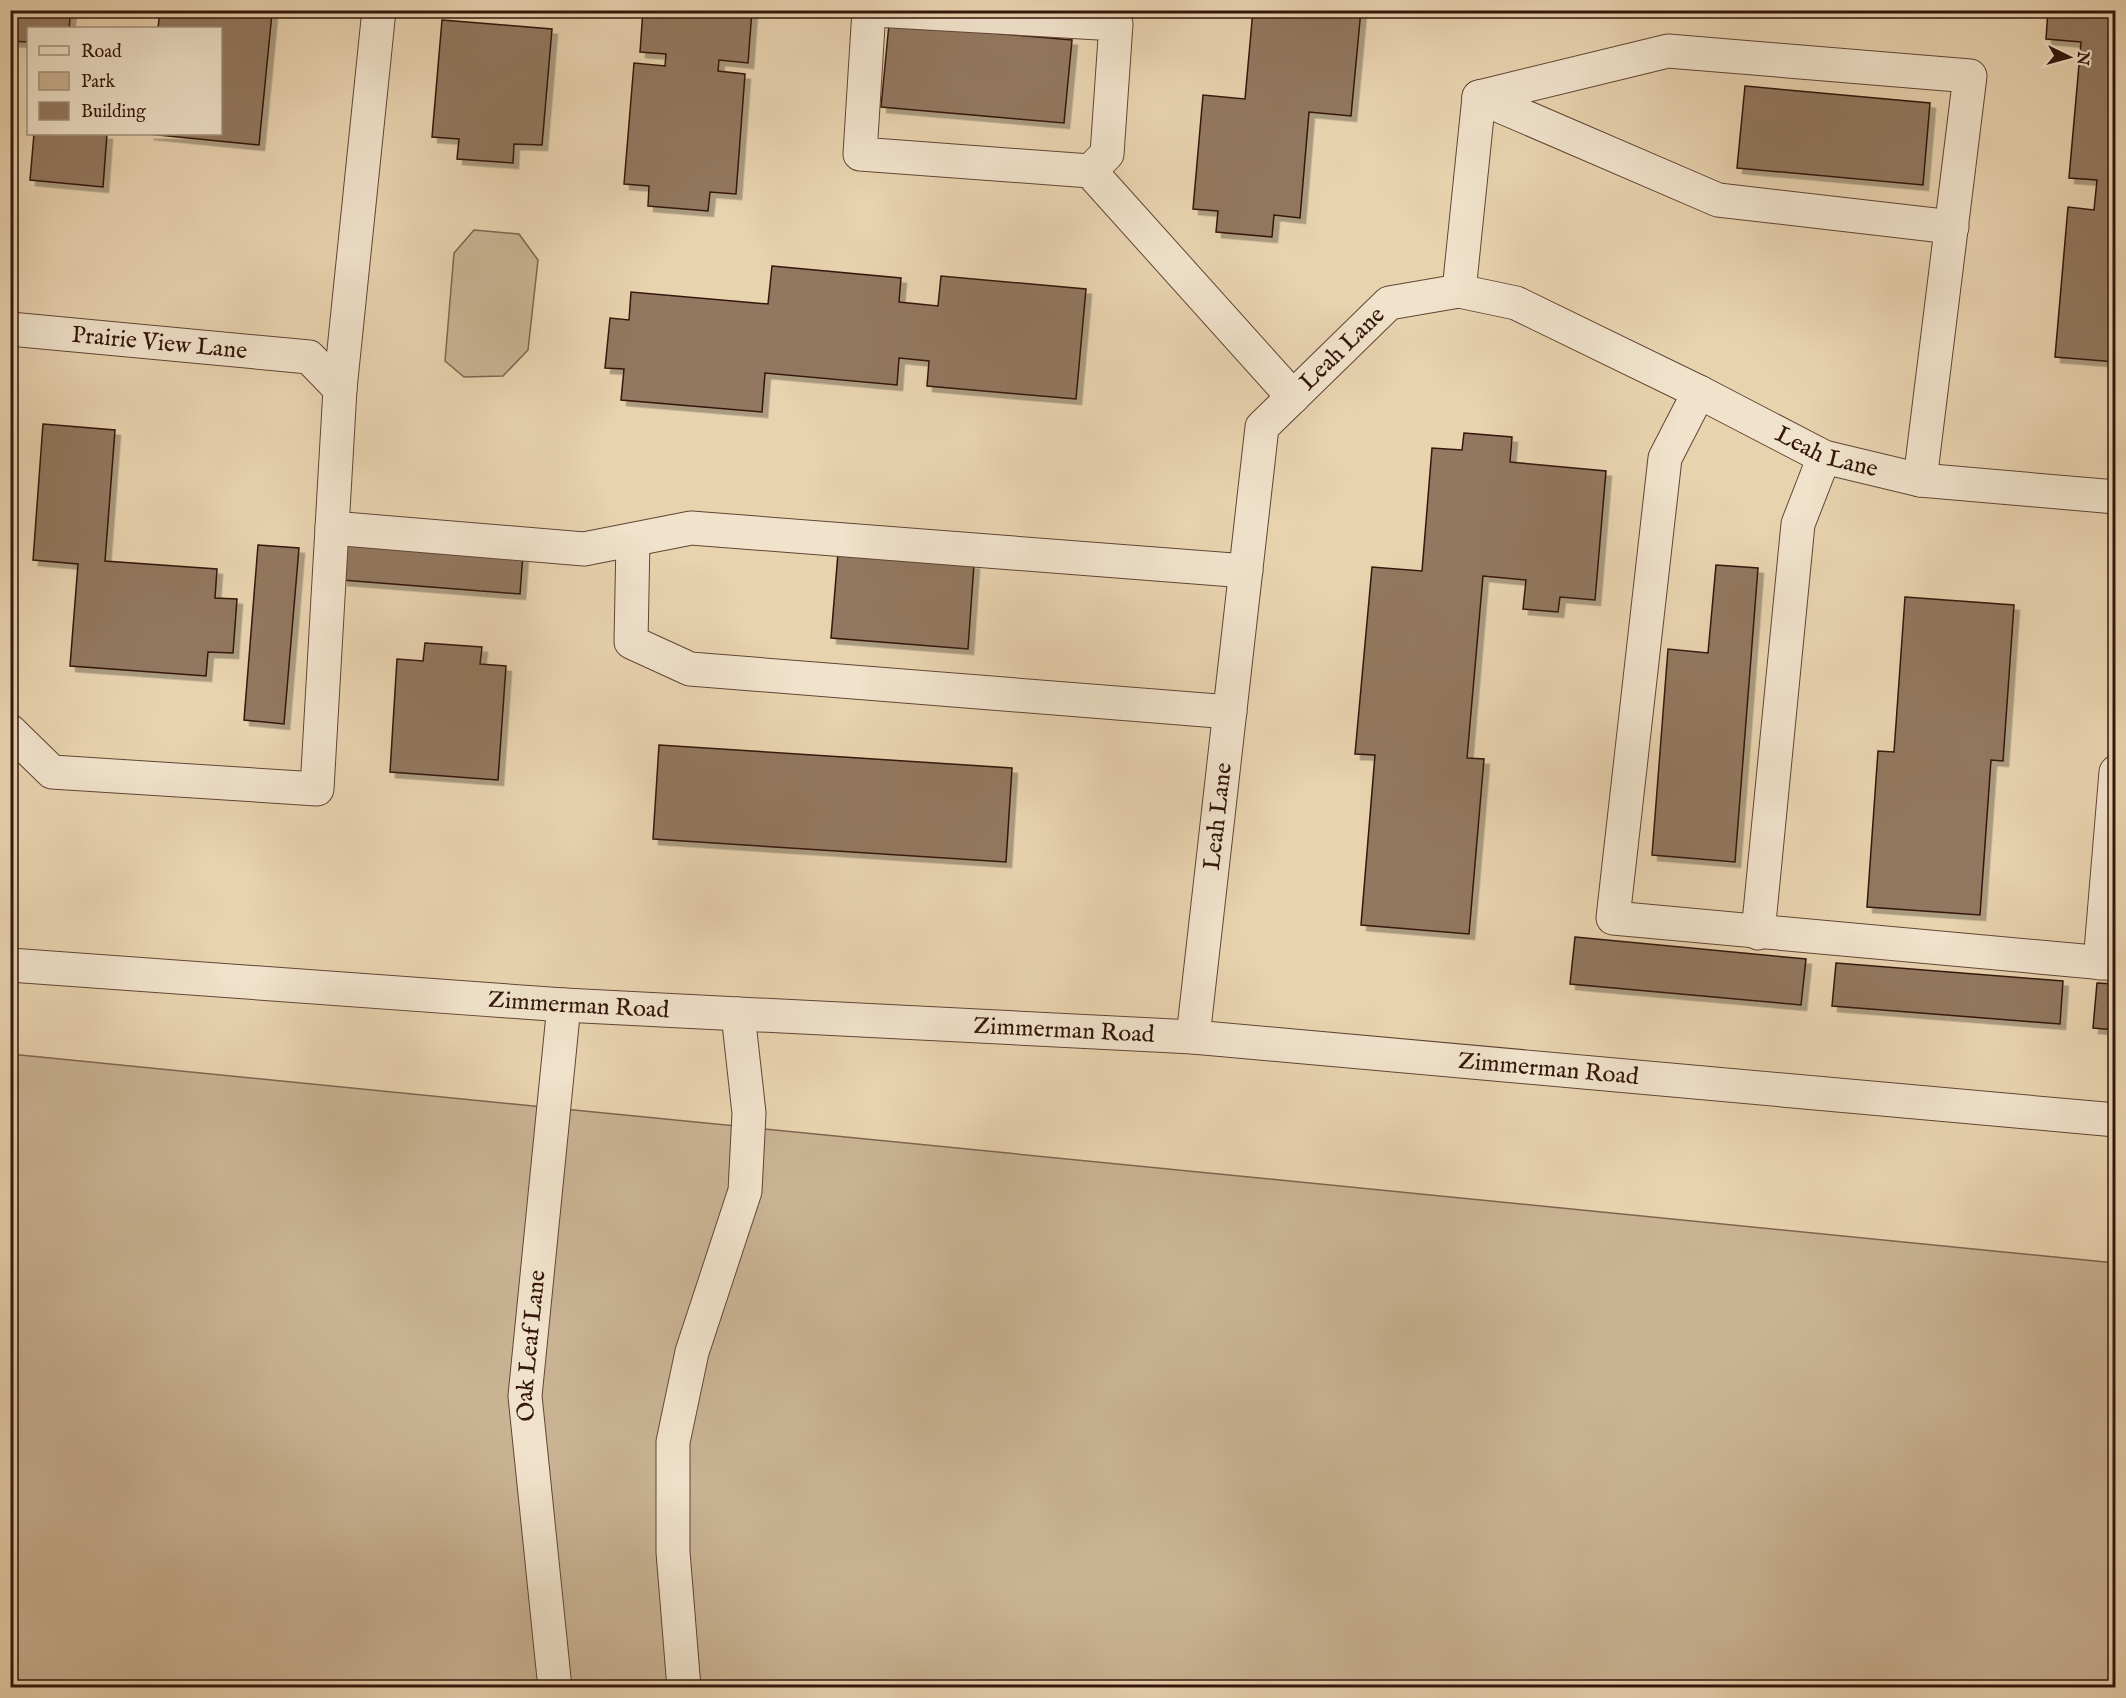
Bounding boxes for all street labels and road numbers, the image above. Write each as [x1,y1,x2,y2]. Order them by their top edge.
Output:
street label: Leah Lane [1293,300,1392,397]
street label: Prairie View Lane [70,319,249,367]
street label: Leah Lane [1770,419,1881,485]
street label: Leah Lane [1196,761,1239,872]
street label: Zimmerman Road [487,984,670,1026]
street label: Zimmerman Road [973,1010,1155,1051]
street label: Zimmerman Road [1457,1045,1640,1093]
street label: Oak Leaf Lane [509,1268,553,1423]

